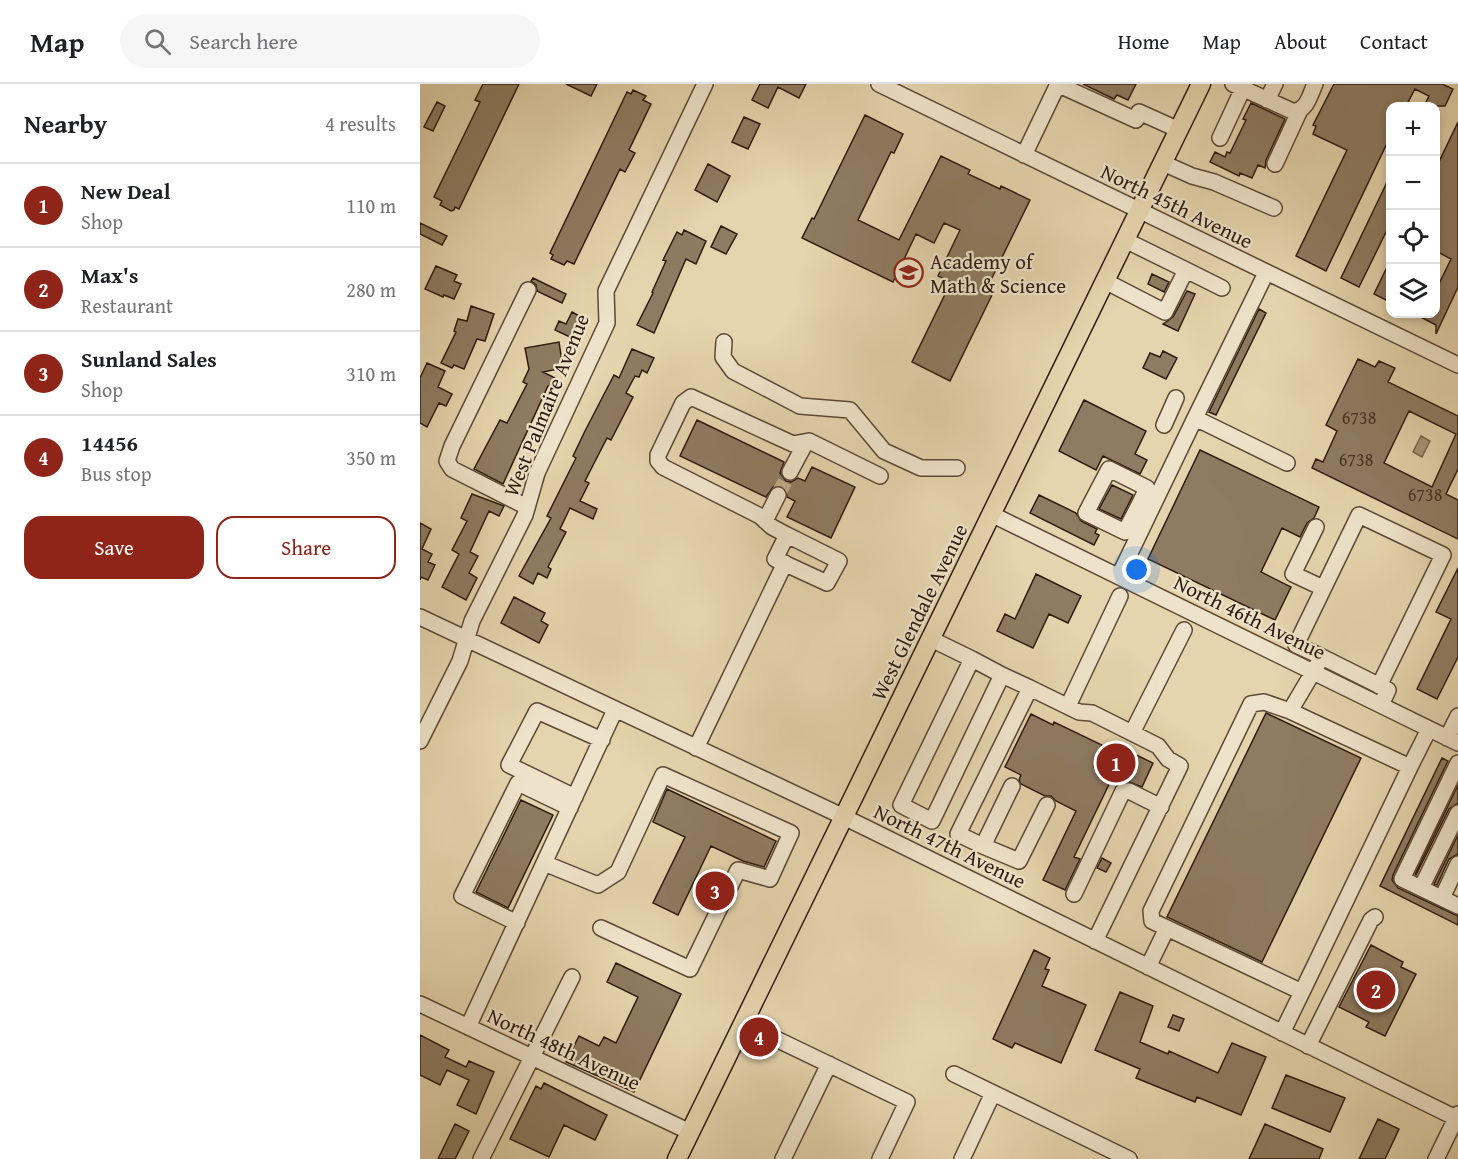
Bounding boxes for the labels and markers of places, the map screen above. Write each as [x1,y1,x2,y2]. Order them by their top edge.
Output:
place label: Academy of Math & Science [930,246,1066,301]
school or university icon: Academy of Math & Science [893,257,925,289]
pin: 1 [1096,740,1136,786]
pin: 3 [696,868,734,914]
pin: 2 [1356,968,1396,1012]
pin: 4 [740,1014,778,1060]

